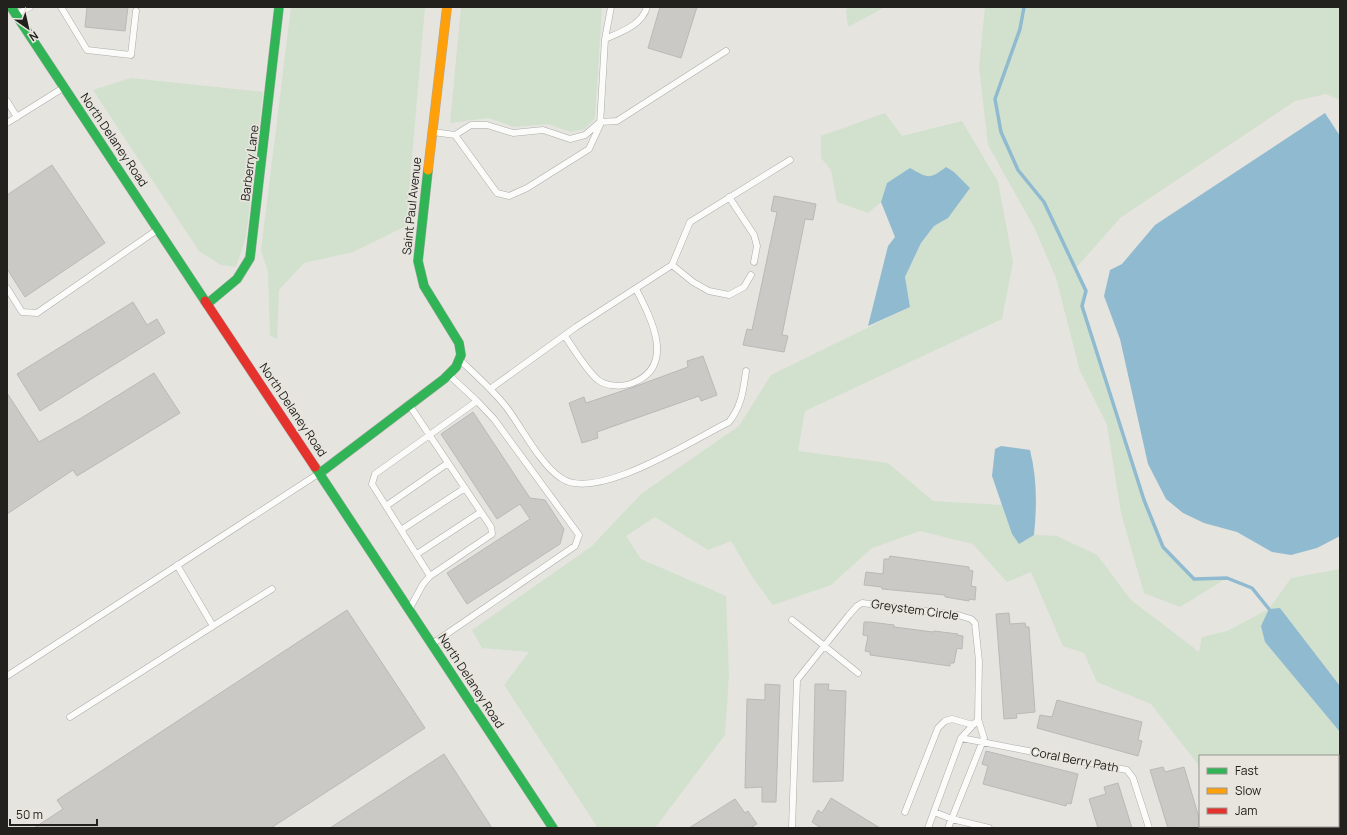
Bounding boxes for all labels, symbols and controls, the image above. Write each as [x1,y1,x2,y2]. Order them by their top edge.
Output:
north arrow [8,8,48,48]
text: N [26,28,41,45]
street label: North Delaney Road [77,90,152,190]
street label: Barberry Lane [236,124,263,202]
street label: Saint Paul Avenue [398,156,425,256]
street label: North Delaney Road [256,360,331,460]
street label: Greystem Circle [870,595,960,624]
street label: North Delaney Road [434,630,508,731]
street label: Coral Berry Path [1030,743,1120,776]
legend [1199,755,1339,827]
text: Fast [1235,762,1259,779]
text: Slow [1235,782,1261,799]
scale bar [10,801,97,827]
text: Jam [1235,802,1257,819]
text: 50 m [16,806,43,823]

